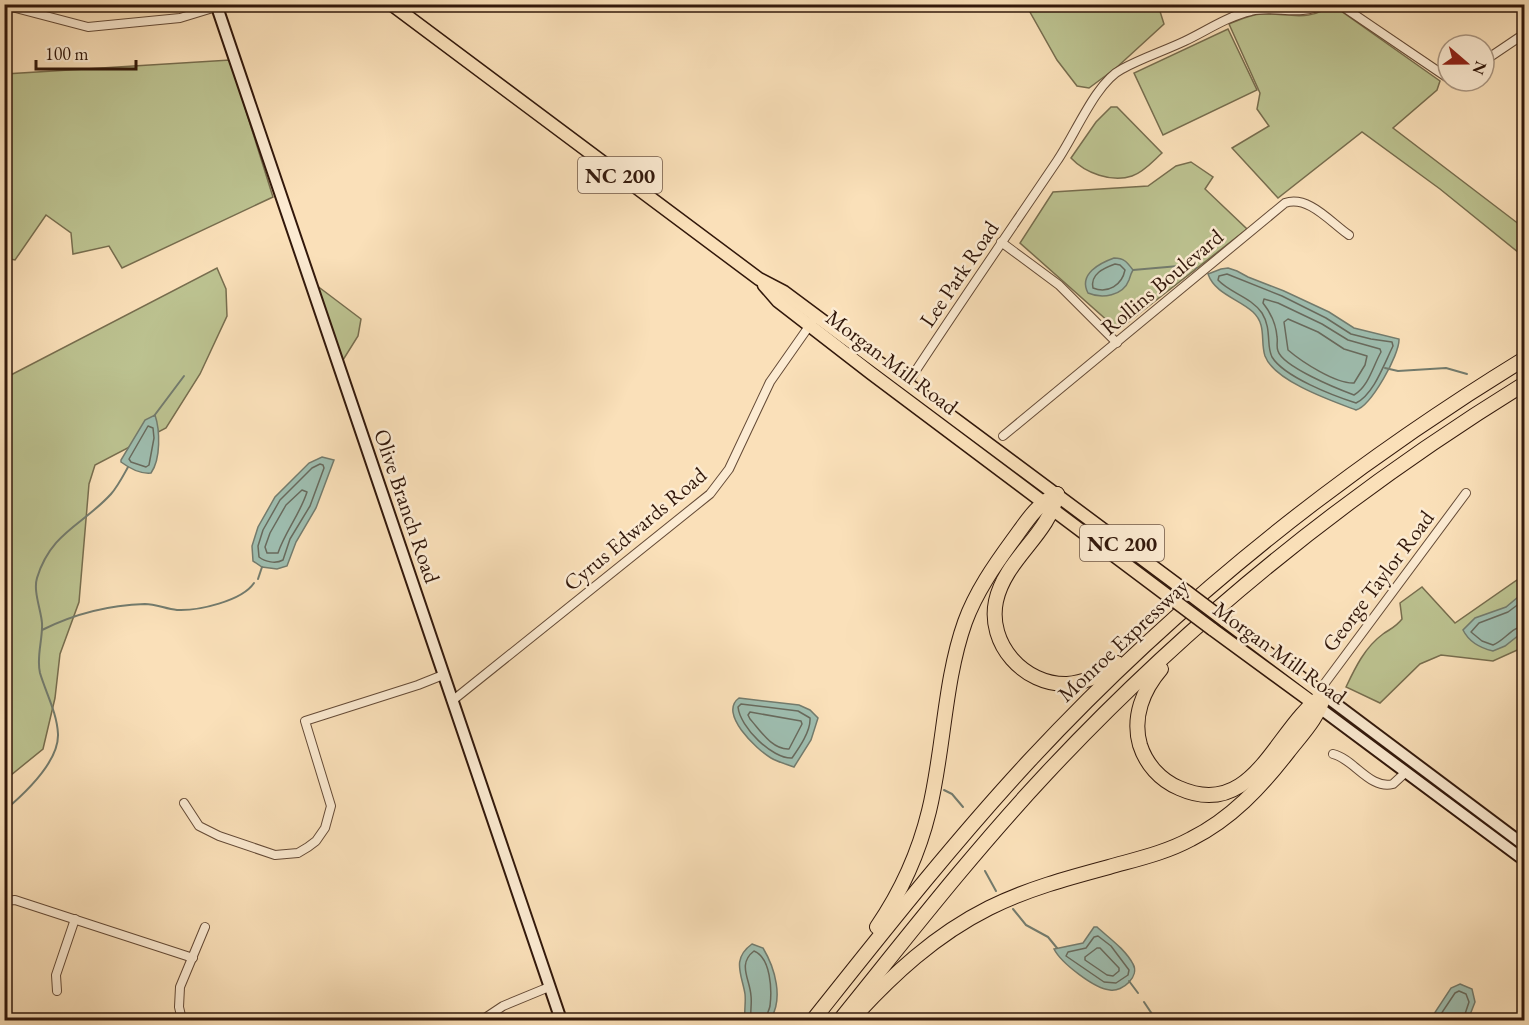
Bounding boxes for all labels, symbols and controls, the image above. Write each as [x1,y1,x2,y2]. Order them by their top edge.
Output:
scale bar [36,33,136,71]
north arrow [1436,33,1496,93]
text: 100 m [45,42,89,65]
text: N [1468,58,1492,78]
road number: NC 200 [578,157,662,193]
street label: Lee Park Road [913,215,1006,333]
street label: Rollins Boulevard [1095,222,1230,342]
street label: Morgan Mill Road [820,303,965,422]
street label: Olive Branch Road [367,425,447,588]
street label: Cyrus Edwards Road [557,460,713,597]
street label: George Taylor Road [1315,504,1441,658]
road number: NC 200 [1080,525,1164,561]
street label: Monroe Expressway [1051,571,1195,708]
street label: Morgan Mill Road [1207,595,1353,712]

